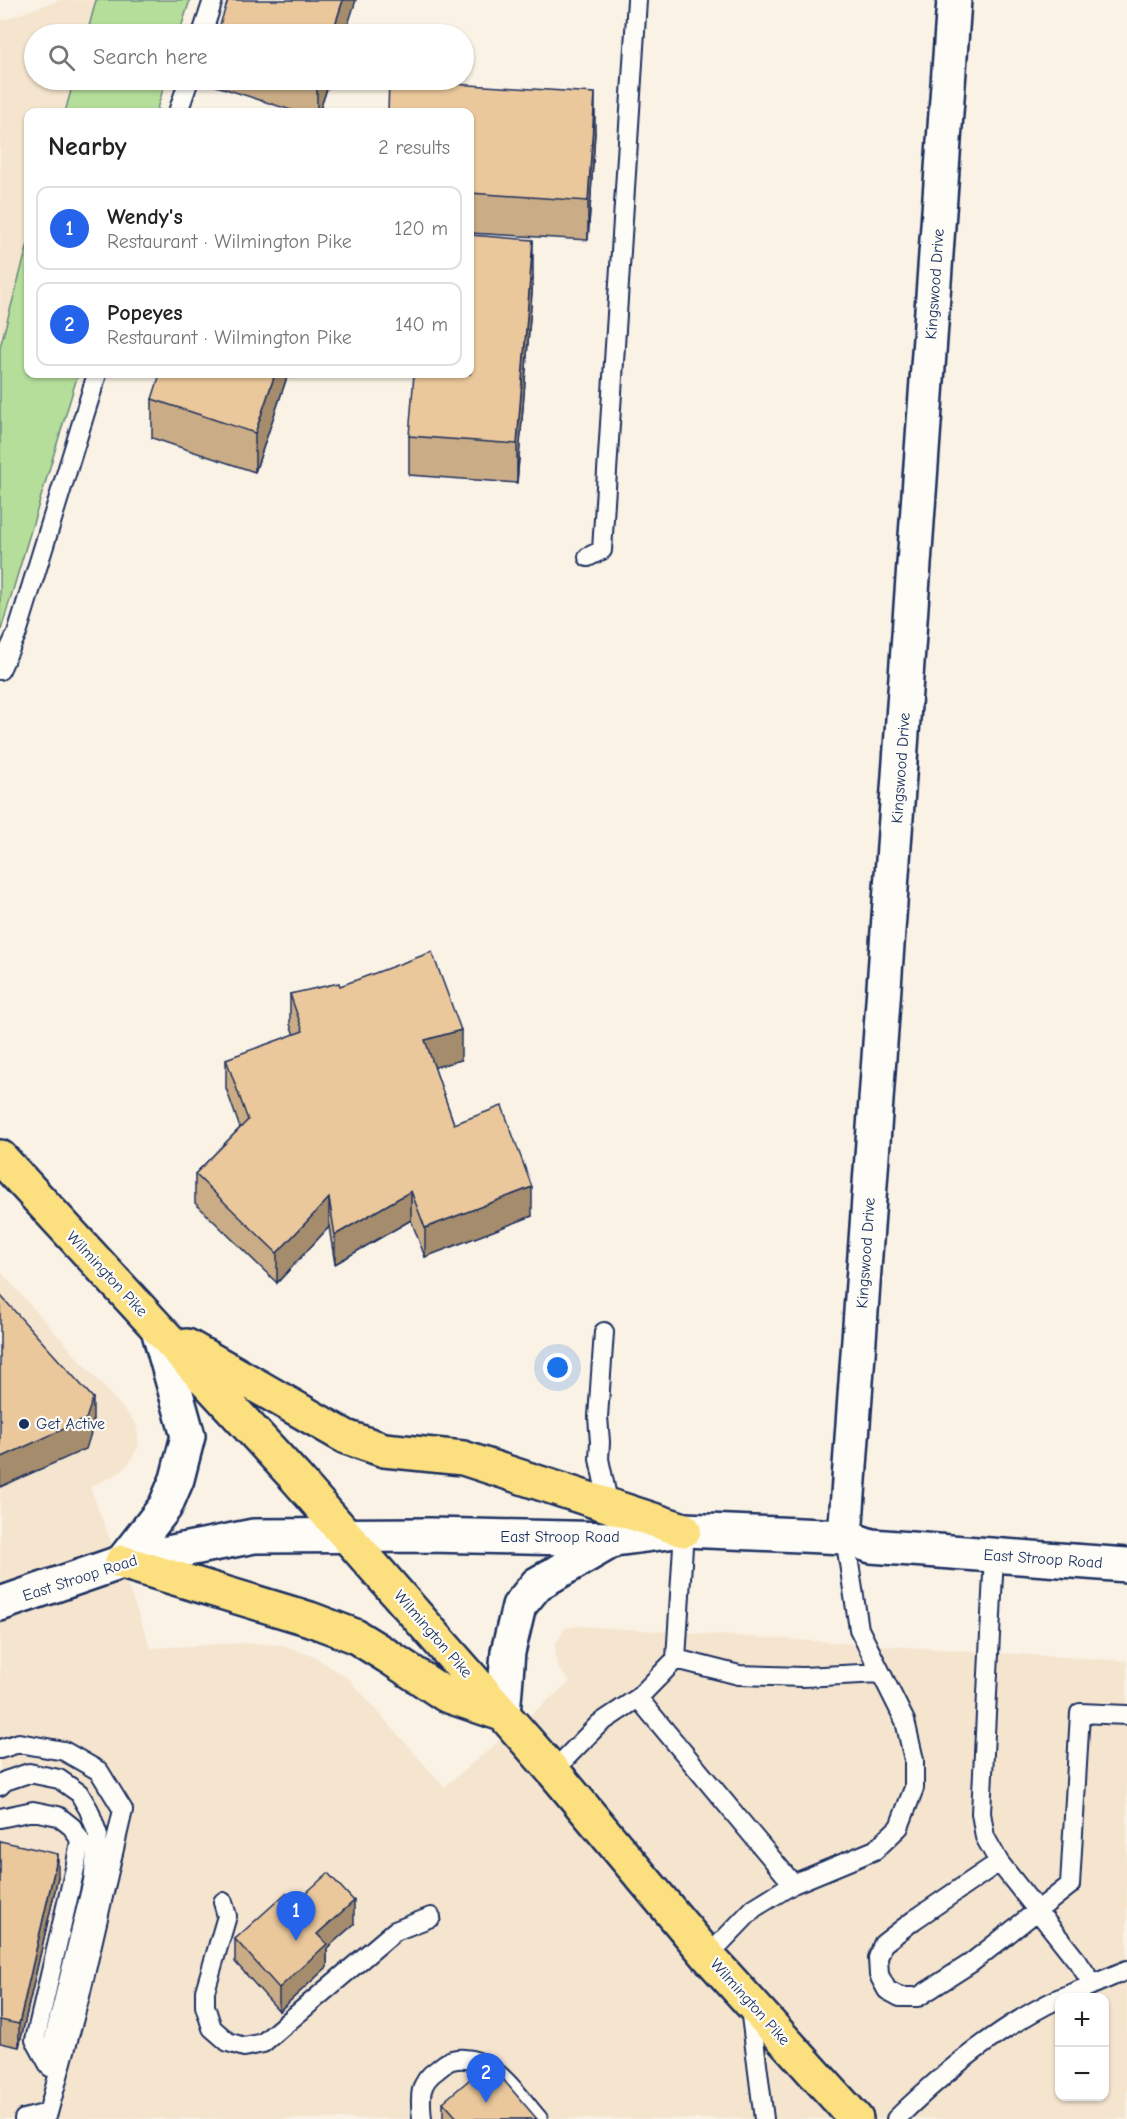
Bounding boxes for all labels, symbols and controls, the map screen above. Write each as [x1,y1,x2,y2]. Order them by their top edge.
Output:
search box [24,24,474,90]
icon: search [45,41,78,74]
text: Search here [93,44,208,70]
text: Nearby [48,132,127,162]
text: 2 results [378,136,450,159]
text: Wendy's [107,204,183,230]
text: 1 [66,217,73,240]
text: 120 m [394,217,448,240]
street label: Kingswood Drive [922,228,948,340]
text: Restaurant · Wilmington Pike [107,230,352,253]
text: Popeyes [107,300,183,326]
text: 2 [65,313,74,336]
text: 140 m [395,313,448,336]
text: Restaurant · Wilmington Pike [107,326,352,349]
street label: Kingswood Drive [888,712,914,824]
street label: Kingswood Drive [853,1197,879,1309]
street label: Wilmington Pike [63,1228,151,1320]
your location [543,1353,572,1382]
place label: Get Active [36,1415,105,1433]
marker: Get Active [17,1417,31,1431]
street label: East Stroop Road [500,1528,620,1546]
street label: East Stroop Road [983,1546,1103,1572]
street label: East Stroop Road [20,1551,140,1605]
street label: Wilmington Pike [390,1587,476,1681]
pin: 1 [276,1892,316,1941]
street label: Wilmington Pike [707,1955,793,2049]
map controls [1055,1993,1109,2101]
button: + [1055,1993,1109,2047]
button: − [1055,2047,1109,2101]
pin: 2 [466,2054,506,2103]

